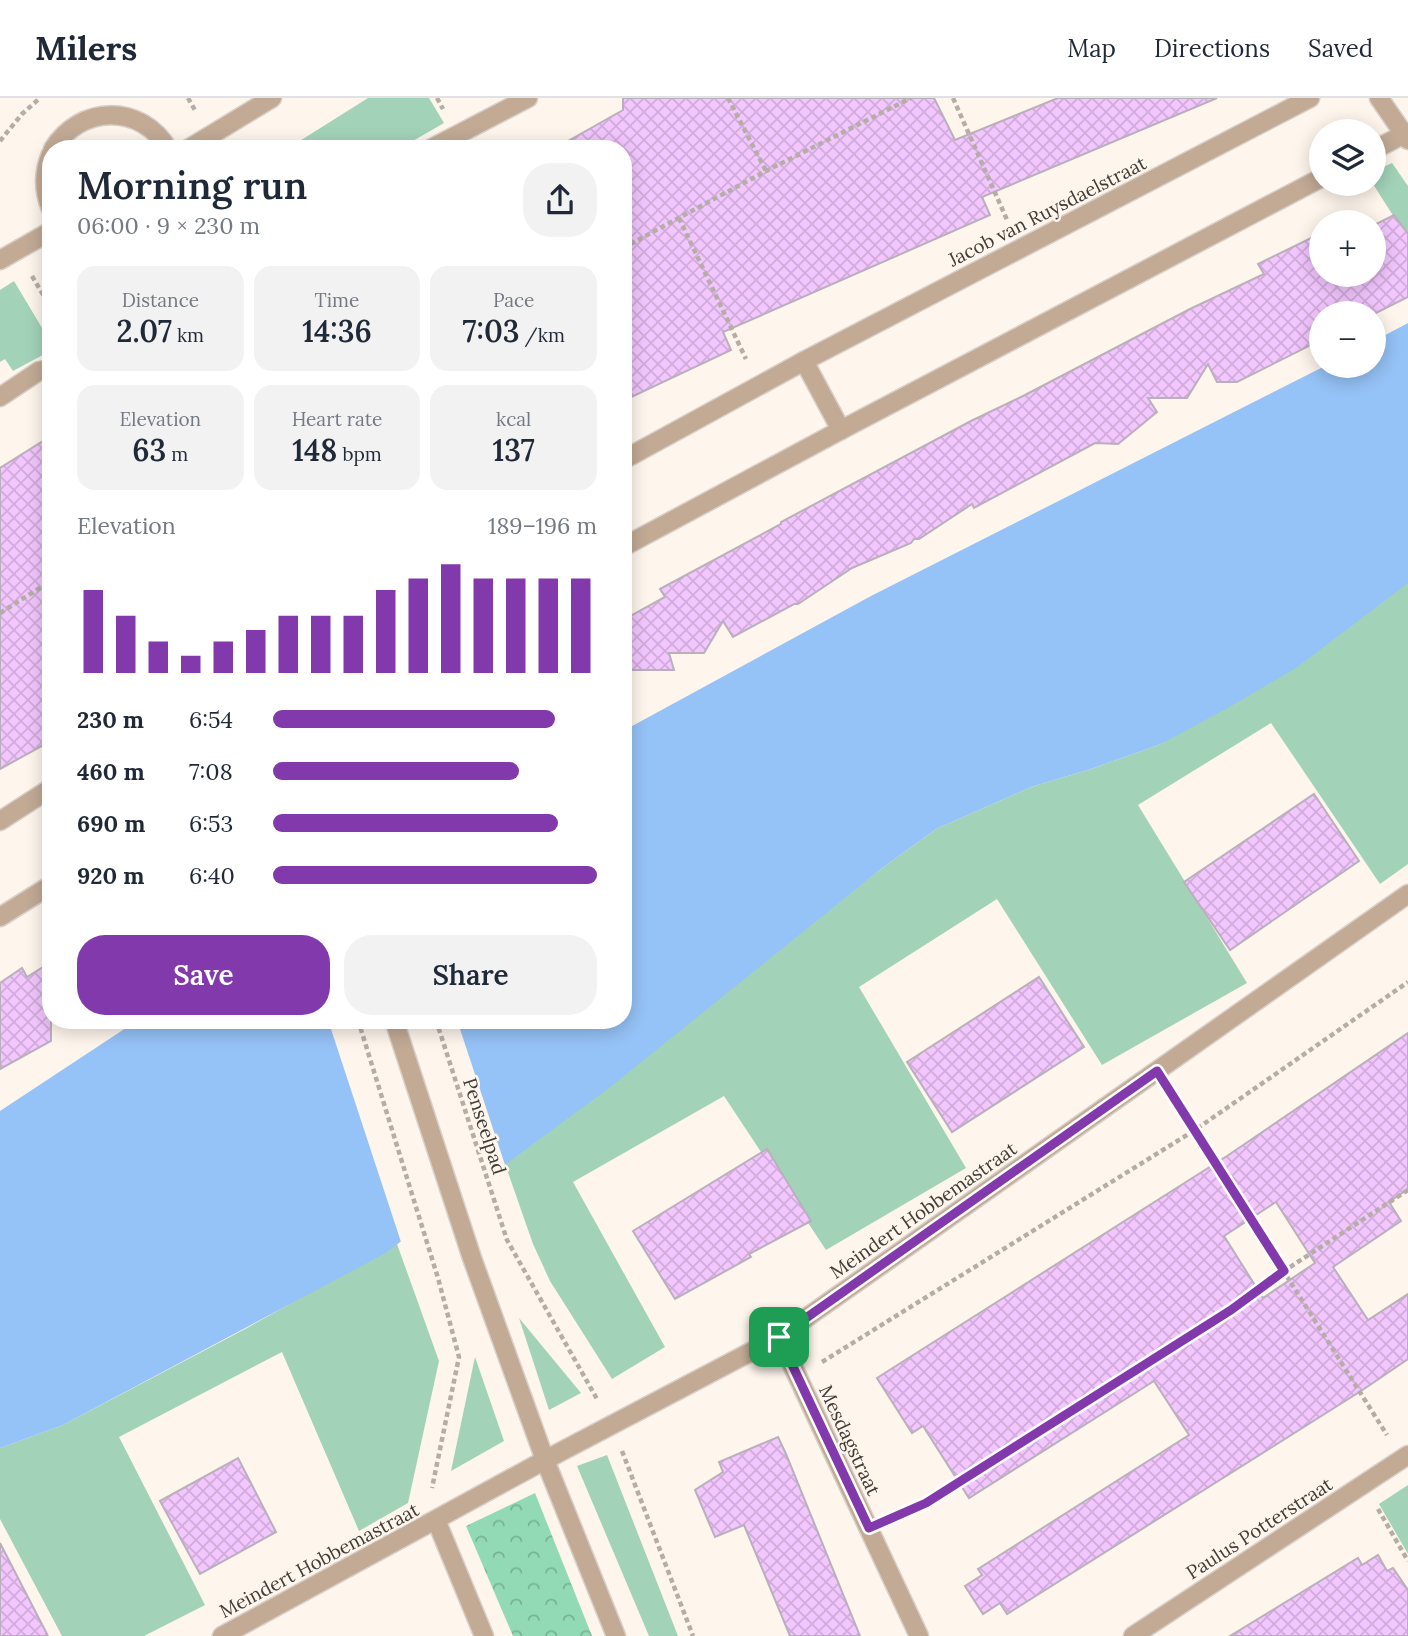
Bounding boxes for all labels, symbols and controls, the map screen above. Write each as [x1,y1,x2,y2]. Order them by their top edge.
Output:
text: Milers [35,27,137,69]
text: Map [1067,33,1116,64]
text: Directions [1154,33,1270,64]
text: Saved [1308,33,1373,64]
map controls [1309,119,1386,378]
button: layers [1309,119,1386,196]
street label: Jacob van Ruysdaelstraat [943,150,1151,272]
text: Morning run [77,161,307,209]
button: share [523,163,597,237]
button: + [1309,210,1386,287]
text: 06:00 · 9 × 230 m [77,211,260,240]
text: Distance [122,288,199,312]
text: Time [315,288,359,312]
text: Pace [493,288,534,312]
button: − [1309,301,1386,378]
text: 2.07 [117,312,172,350]
text: 14:36 [302,312,372,350]
text: 7:03 [462,312,520,350]
text: km [172,323,204,347]
text: /km [520,323,565,347]
text: Elevation [120,407,201,431]
text: Heart rate [292,407,382,431]
text: kcal [496,407,531,431]
text: 63 [132,431,166,469]
text: 148 [292,431,337,469]
text: 137 [493,431,535,469]
text: m [166,442,188,466]
text: bpm [337,442,382,466]
text: Elevation [77,511,176,540]
text: 189–196 m [488,511,597,540]
text: 230 m [77,705,144,734]
text: 6:54 [189,705,233,734]
text: 460 m [77,757,145,786]
text: 7:08 [189,757,233,786]
text: 690 m [77,809,145,838]
text: 6:53 [189,809,233,838]
text: 920 m [77,861,144,890]
text: 6:40 [189,861,235,890]
button: Save [77,935,330,1015]
button: Share [344,935,597,1015]
street label: Penseelpad [458,1075,512,1177]
street label: Meindert Hobbemastraat [825,1136,1022,1284]
pin [749,1307,809,1367]
icon: arrive [760,1318,798,1356]
street label: Mesdagstraat [814,1381,886,1500]
street label: Paulus Potterstraat [1181,1471,1337,1584]
street label: Meindert Hobbemastraat [215,1497,423,1623]

